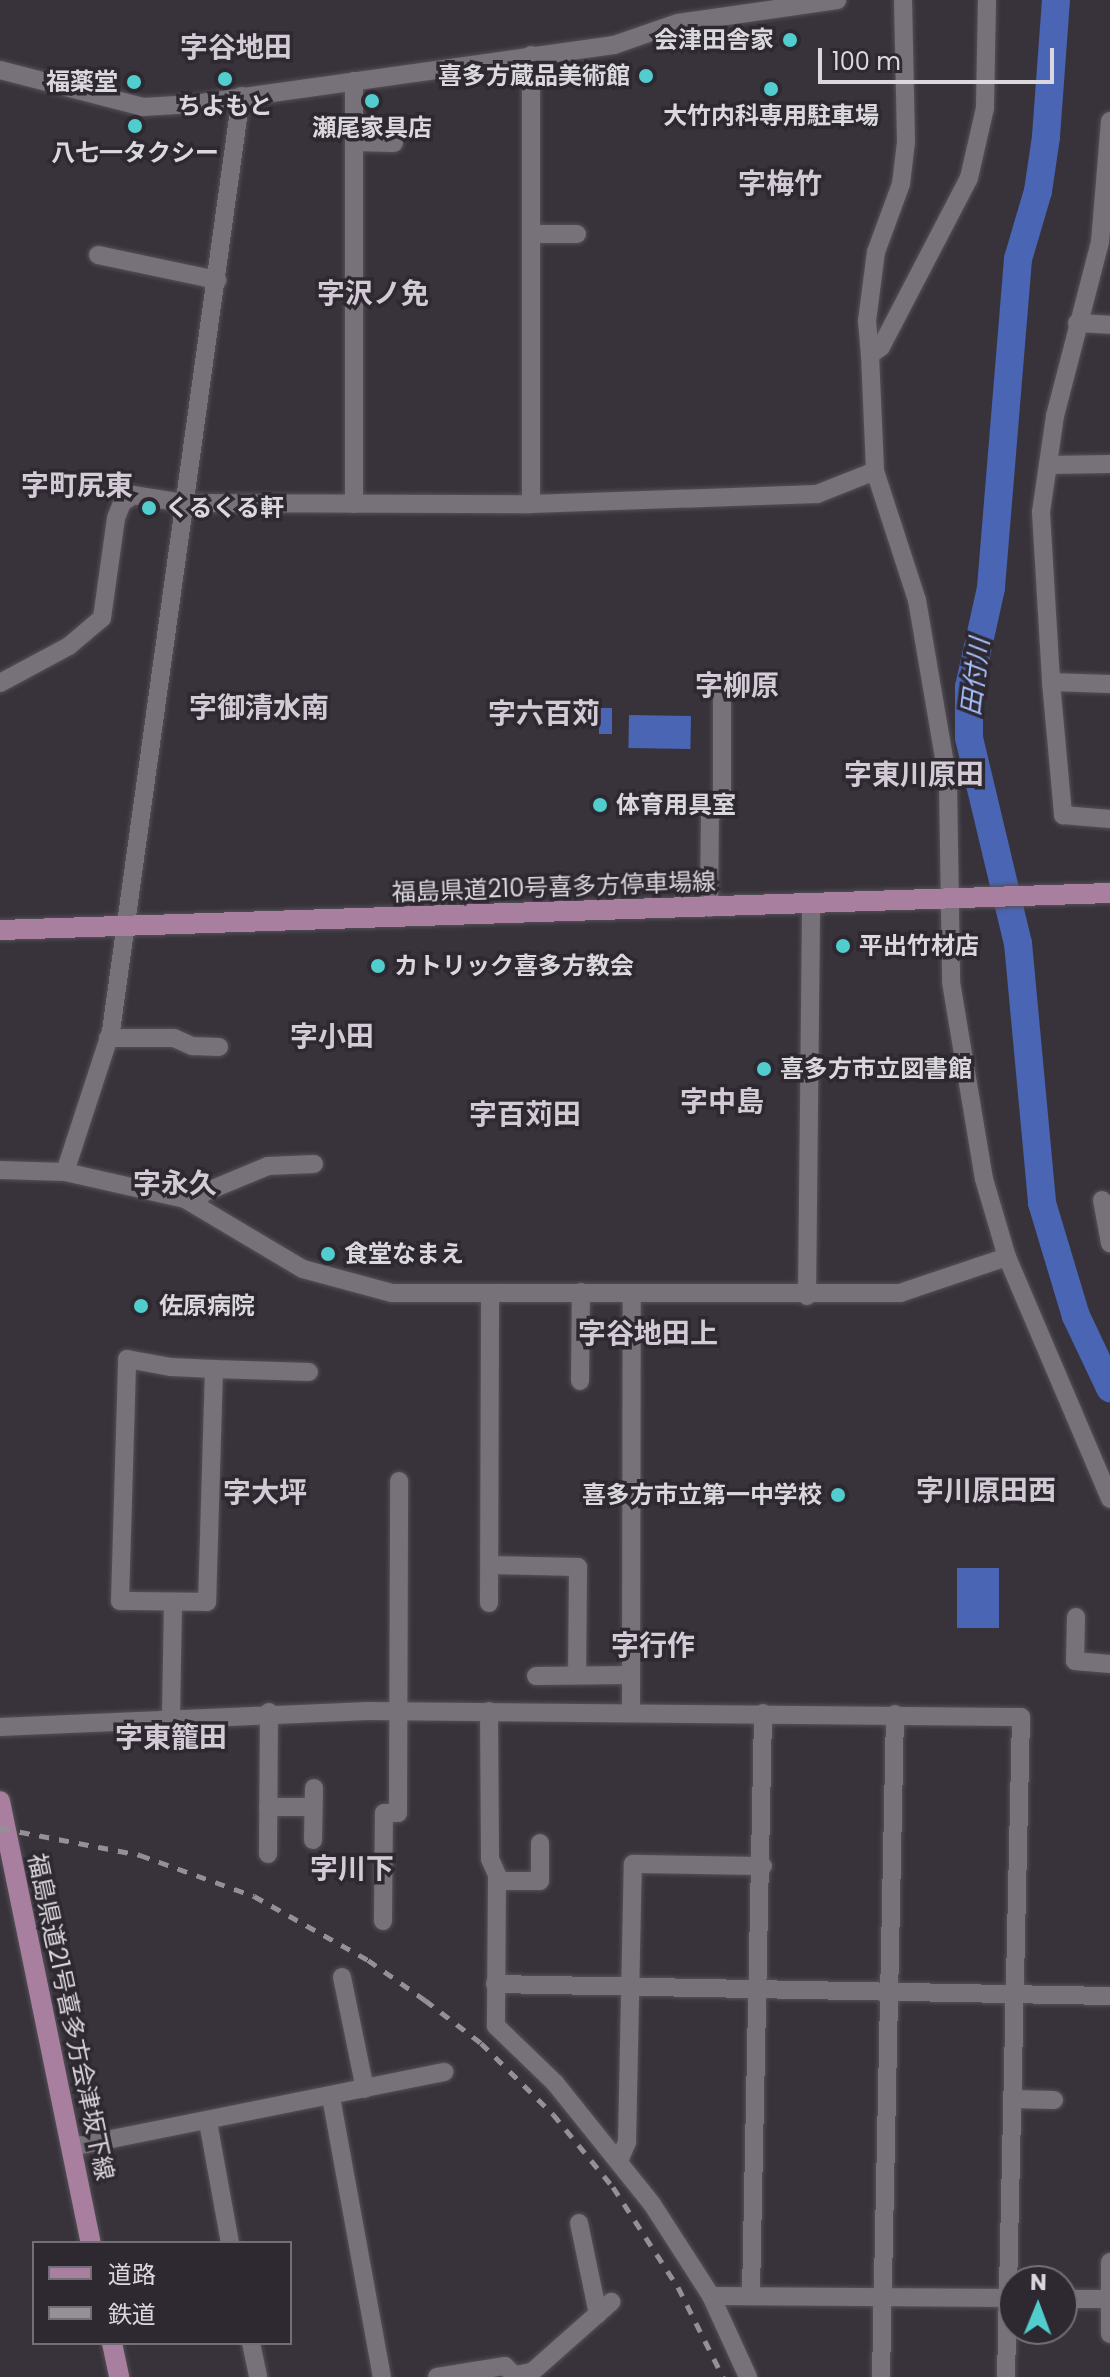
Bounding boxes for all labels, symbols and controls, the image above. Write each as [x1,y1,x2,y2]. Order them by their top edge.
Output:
place label: 会津田舎家 [654,26,774,54]
district label: 字谷地田 [180,31,292,65]
marker: 会津田舎家 [781,31,799,49]
scale bar [822,32,1058,82]
text: 100 m [832,45,901,78]
place label: 喜多方蔵品美術館 [438,62,630,90]
marker: 喜多方蔵品美術館 [637,67,655,85]
place label: 福薬堂 [46,68,118,96]
marker: ちよもと [216,70,234,88]
marker: 福薬堂 [125,73,143,91]
marker: 大竹内科専用駐車場 [762,80,780,98]
place label: ちよもと [177,92,273,120]
marker: 瀬尾家具店 [363,92,381,110]
place label: 大竹内科専用駐車場 [663,102,879,130]
place label: 瀬尾家具店 [312,114,432,142]
marker: 八七一タクシー [126,117,144,135]
place label: 八七一タクシー [51,139,219,167]
district label: 字梅竹 [738,167,822,201]
district label: 字沢ノ免 [317,277,429,311]
district label: 字町尻東 [21,469,133,503]
place label: くるくる軒 [165,494,285,522]
marker: くるくる軒 [140,499,158,517]
water label: 田付川 [956,636,996,718]
district label: 字柳原 [695,669,779,703]
district label: 字御清水南 [189,691,329,725]
district label: 字六百苅 [488,697,600,731]
district label: 字東川原田 [844,758,984,792]
place label: 体育用具室 [616,791,736,819]
marker: 体育用具室 [591,796,609,814]
street label: 福島県道210号喜多方停車場線 [391,867,717,907]
place label: 平出竹材店 [859,932,979,960]
marker: 平出竹材店 [834,937,852,955]
place label: カトリック喜多方教会 [394,952,634,980]
marker: カトリック喜多方教会 [369,957,387,975]
district label: 字小田 [290,1020,374,1054]
place label: 喜多方市立図書館 [780,1055,972,1083]
marker: 喜多方市立図書館 [755,1060,773,1078]
district label: 字中島 [680,1085,764,1119]
district label: 字百苅田 [469,1098,581,1132]
district label: 字永久 [133,1167,217,1201]
place label: 食堂なまえ [344,1240,464,1268]
marker: 食堂なまえ [319,1245,337,1263]
place label: 佐原病院 [159,1292,255,1320]
marker: 佐原病院 [130,1295,152,1317]
district label: 字谷地田上 [578,1317,718,1351]
district label: 字川原田西 [916,1474,1056,1508]
district label: 字大坪 [223,1476,307,1510]
place label: 喜多方市立第一中学校 [582,1481,822,1509]
marker: 喜多方市立第一中学校 [829,1486,847,1504]
district label: 字行作 [611,1629,695,1663]
district label: 字東籠田 [115,1721,227,1755]
street label: 福島県道21号喜多方会津坂下線 [22,1851,120,2183]
district label: 字川下 [310,1852,394,1886]
legend [32,2241,292,2345]
text: 道路 [108,2258,156,2291]
north arrow [998,2265,1078,2345]
text: N [1030,2267,1047,2298]
text: 鉄道 [108,2298,156,2331]

